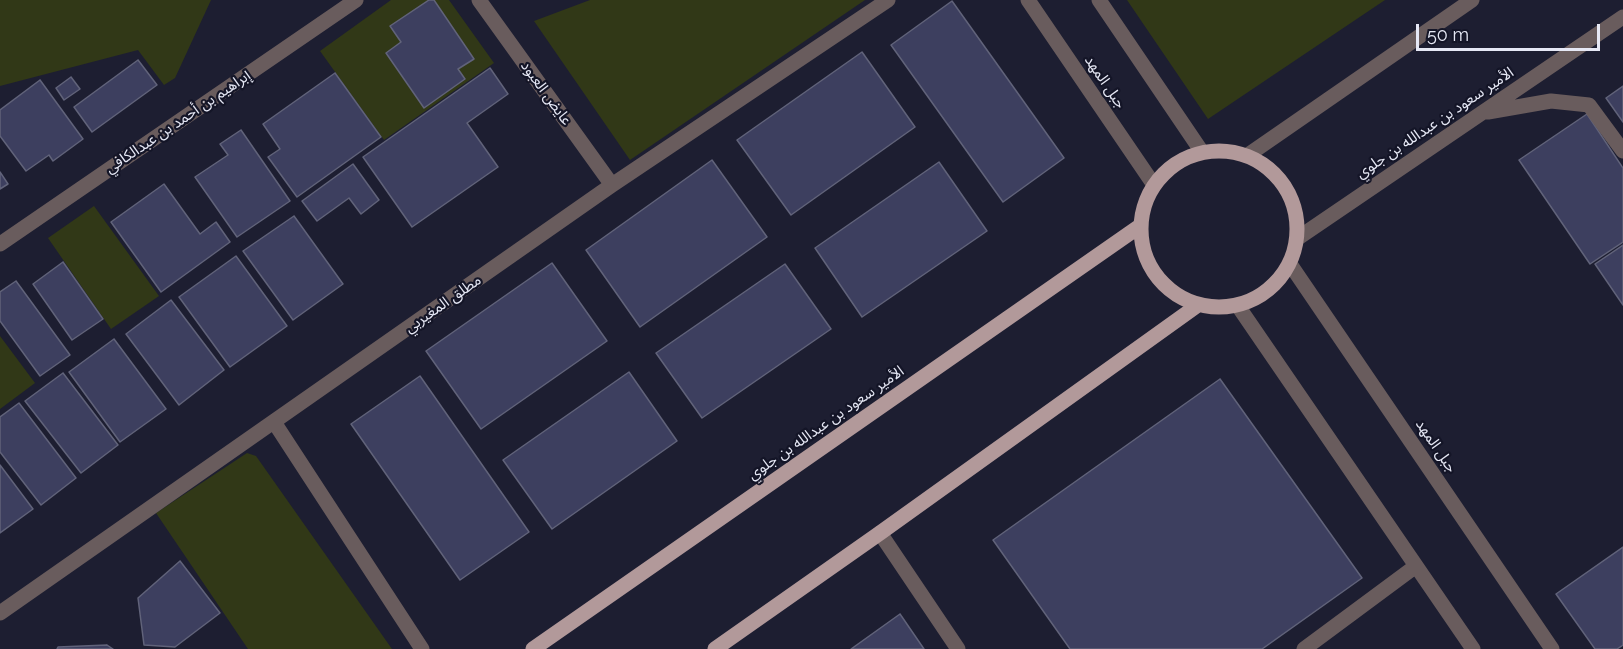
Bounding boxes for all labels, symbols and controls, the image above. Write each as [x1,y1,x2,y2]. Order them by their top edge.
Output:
scale bar [1419,12,1604,50]
text: 50 m [1427,24,1469,45]
street label: جبل المهد [1081,52,1129,112]
street label: عايض العبود [517,57,575,129]
street label: الأمير سعود بن عبدالله بن جلوي [1353,63,1517,183]
street label: إبراهيم بن أحمد بن عبدالكافي [102,67,254,177]
street label: مطلق المغيربي [401,271,485,337]
street label: الأمير سعود بن عبدالله بن جلوي [745,362,907,484]
street label: جبل المهد [1412,416,1460,476]

